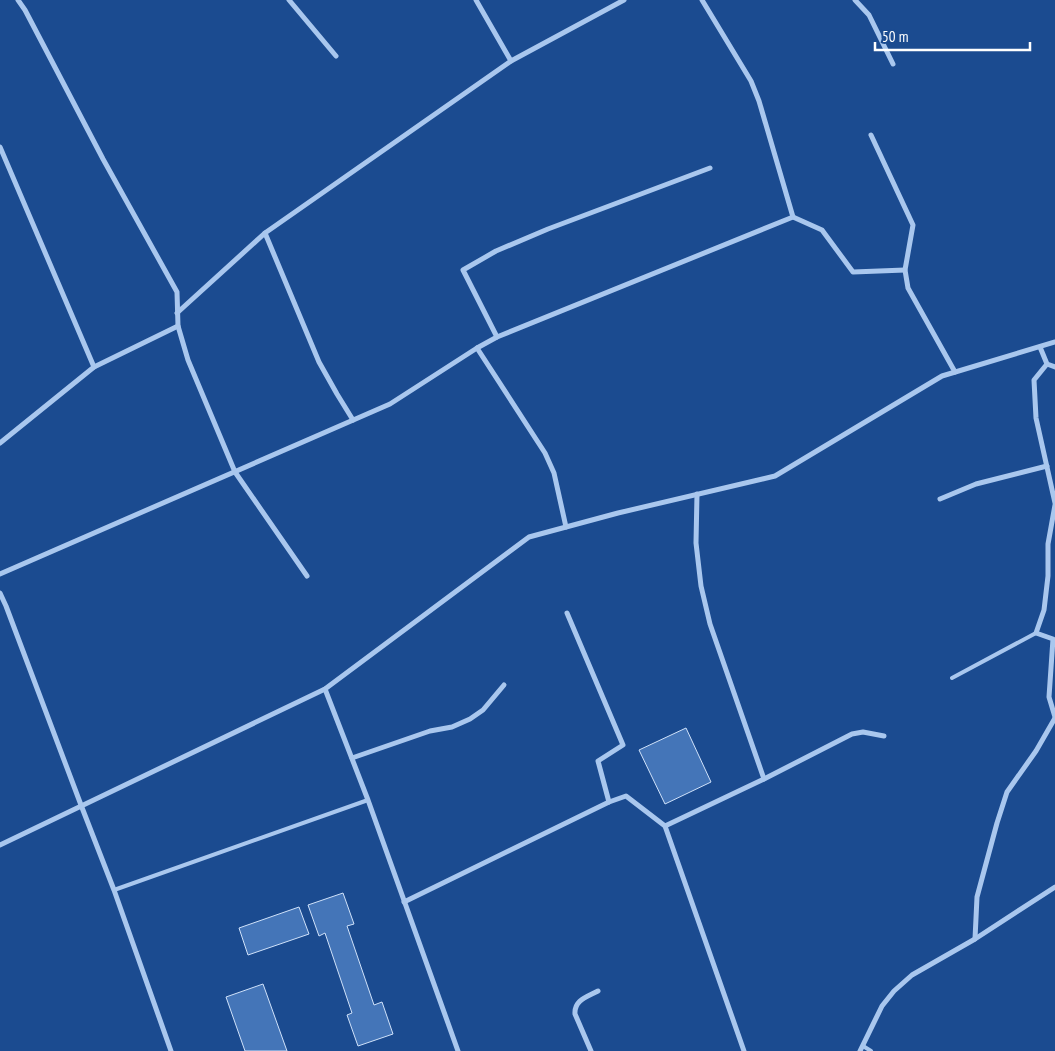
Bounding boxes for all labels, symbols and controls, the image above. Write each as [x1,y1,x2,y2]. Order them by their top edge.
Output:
scale bar [875,20,1030,52]
text: 50 m [882,27,908,46]

